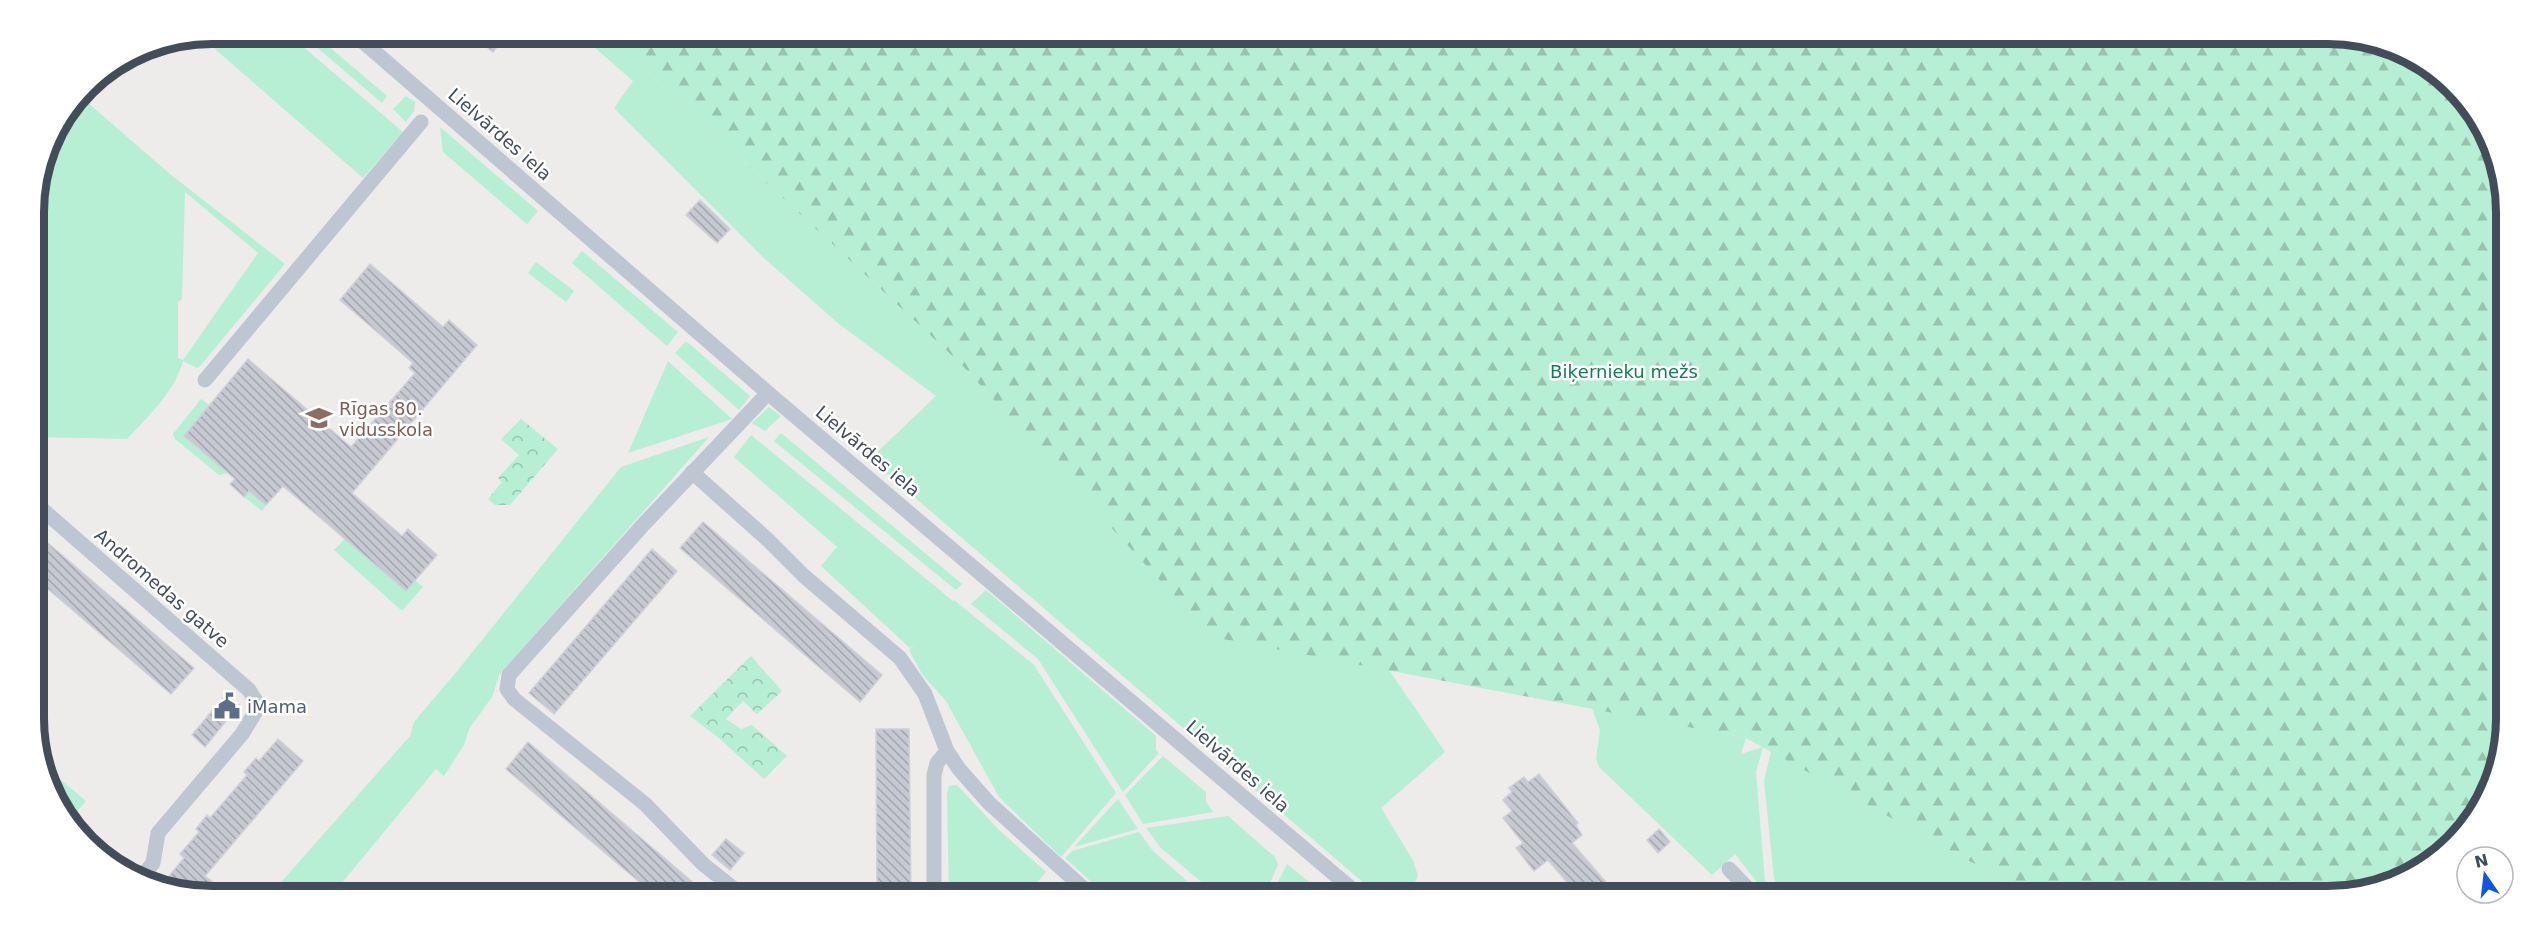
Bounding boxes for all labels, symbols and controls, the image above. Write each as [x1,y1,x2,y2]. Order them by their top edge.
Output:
street label: Lielvārdes iela [444,84,556,184]
park label: Biķernieku mežs [1550,361,1698,382]
place label: Rīgas 80. vidusskola [339,398,433,440]
street label: Lielvārdes iela [812,401,924,501]
school or university icon: Rīgas 80. vidusskola [304,403,334,433]
street label: Andromedas gatve [91,524,233,652]
public building icon: iMama [212,691,242,721]
place label: iMama [247,696,307,717]
street label: Lielvārdes iela [1182,716,1294,816]
north arrow [2455,845,2515,905]
text: N [2473,850,2490,872]

